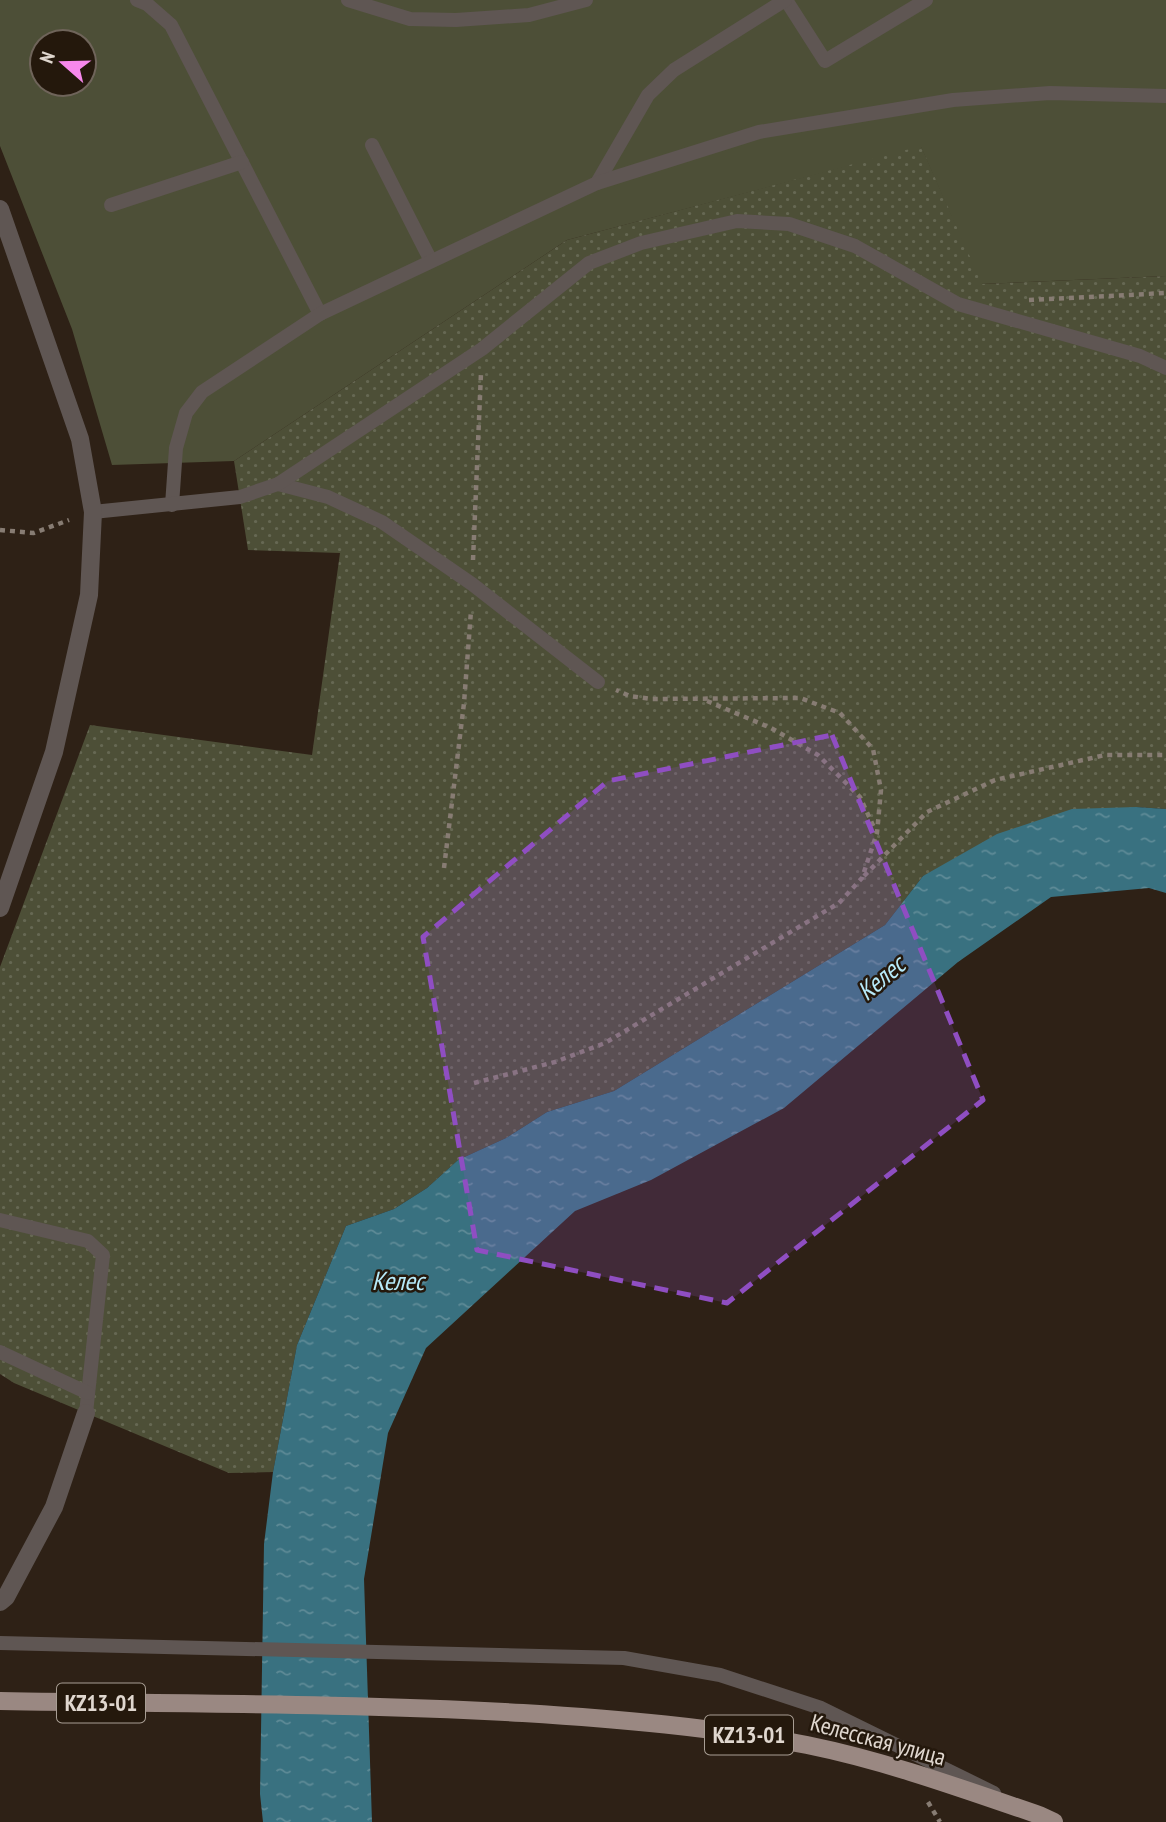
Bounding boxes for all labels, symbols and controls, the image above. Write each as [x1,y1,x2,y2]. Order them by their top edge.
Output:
north arrow [28,28,98,98]
text: N [34,48,60,66]
water label: Келес [850,946,913,1007]
water label: Келес [372,1264,427,1297]
road number: KZ13-01 [57,1684,145,1722]
street label: Келесская улица [807,1707,949,1772]
road number: KZ13-01 [705,1716,793,1754]

